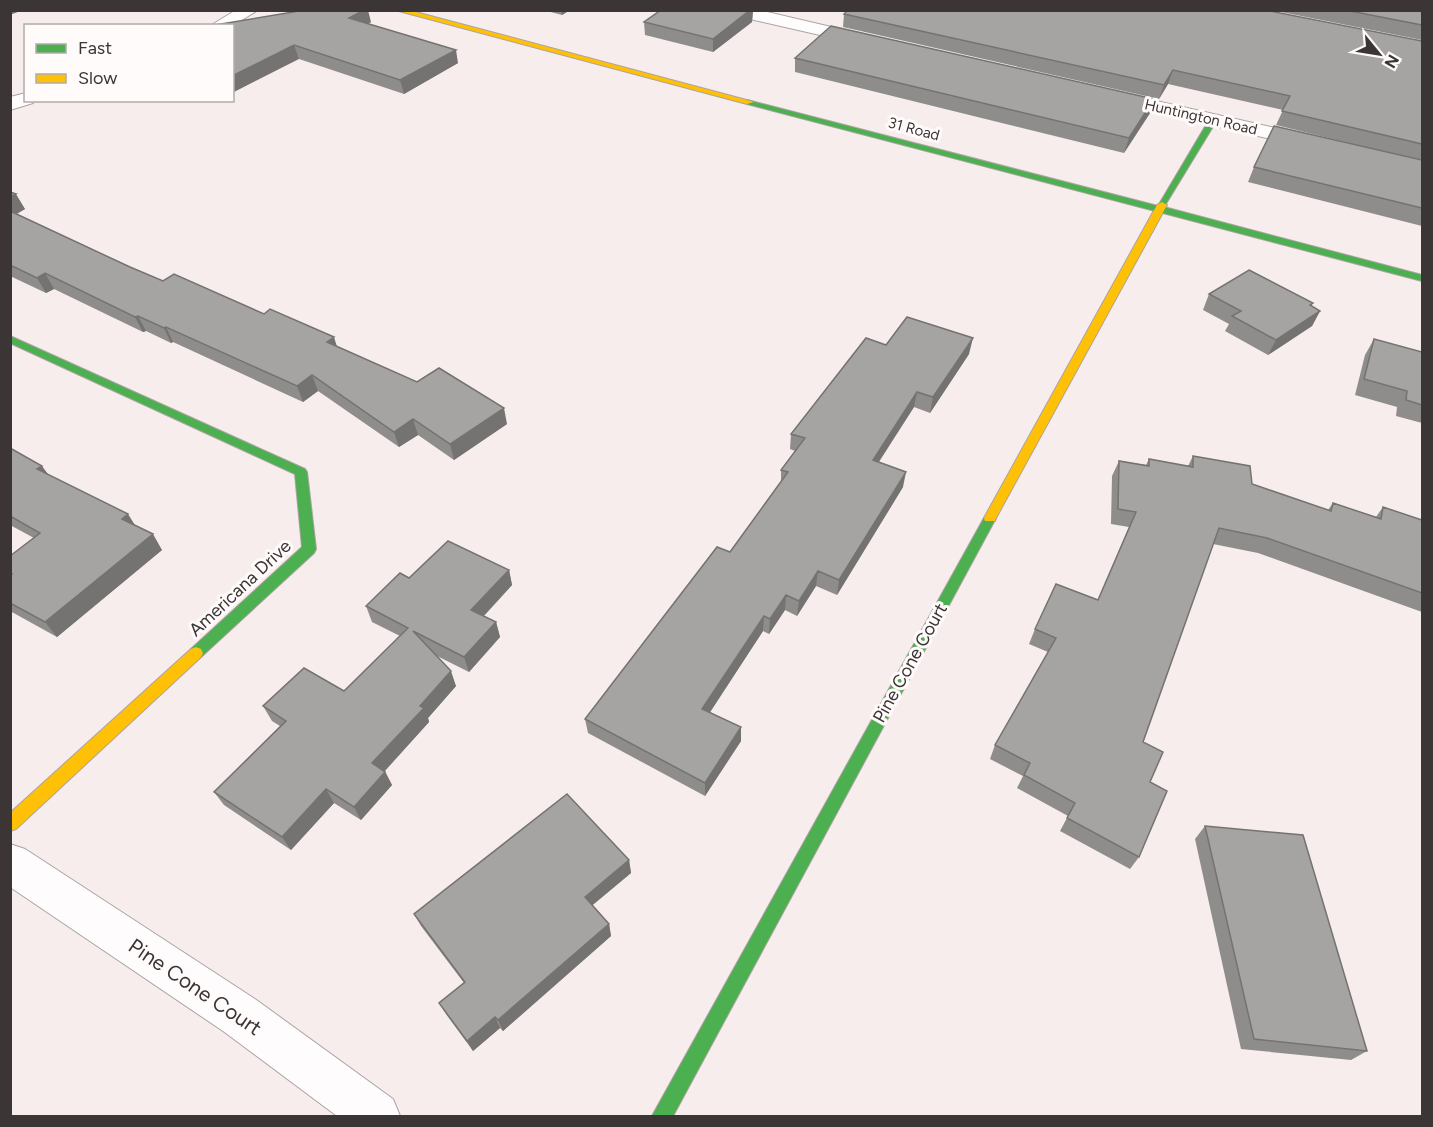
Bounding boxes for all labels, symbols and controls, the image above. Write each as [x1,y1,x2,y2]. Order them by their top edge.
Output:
legend [24,24,234,102]
north arrow [1349,24,1409,84]
text: Fast [78,37,112,59]
text: N [1380,51,1403,71]
text: Slow [78,67,117,89]
street label: Huntington Road [1143,95,1259,139]
street label: 31 Road [886,114,942,144]
street label: Americana Drive [184,535,296,641]
street label: Pine Cone Court [868,599,952,727]
street label: Pine Cone Court [124,933,267,1040]

